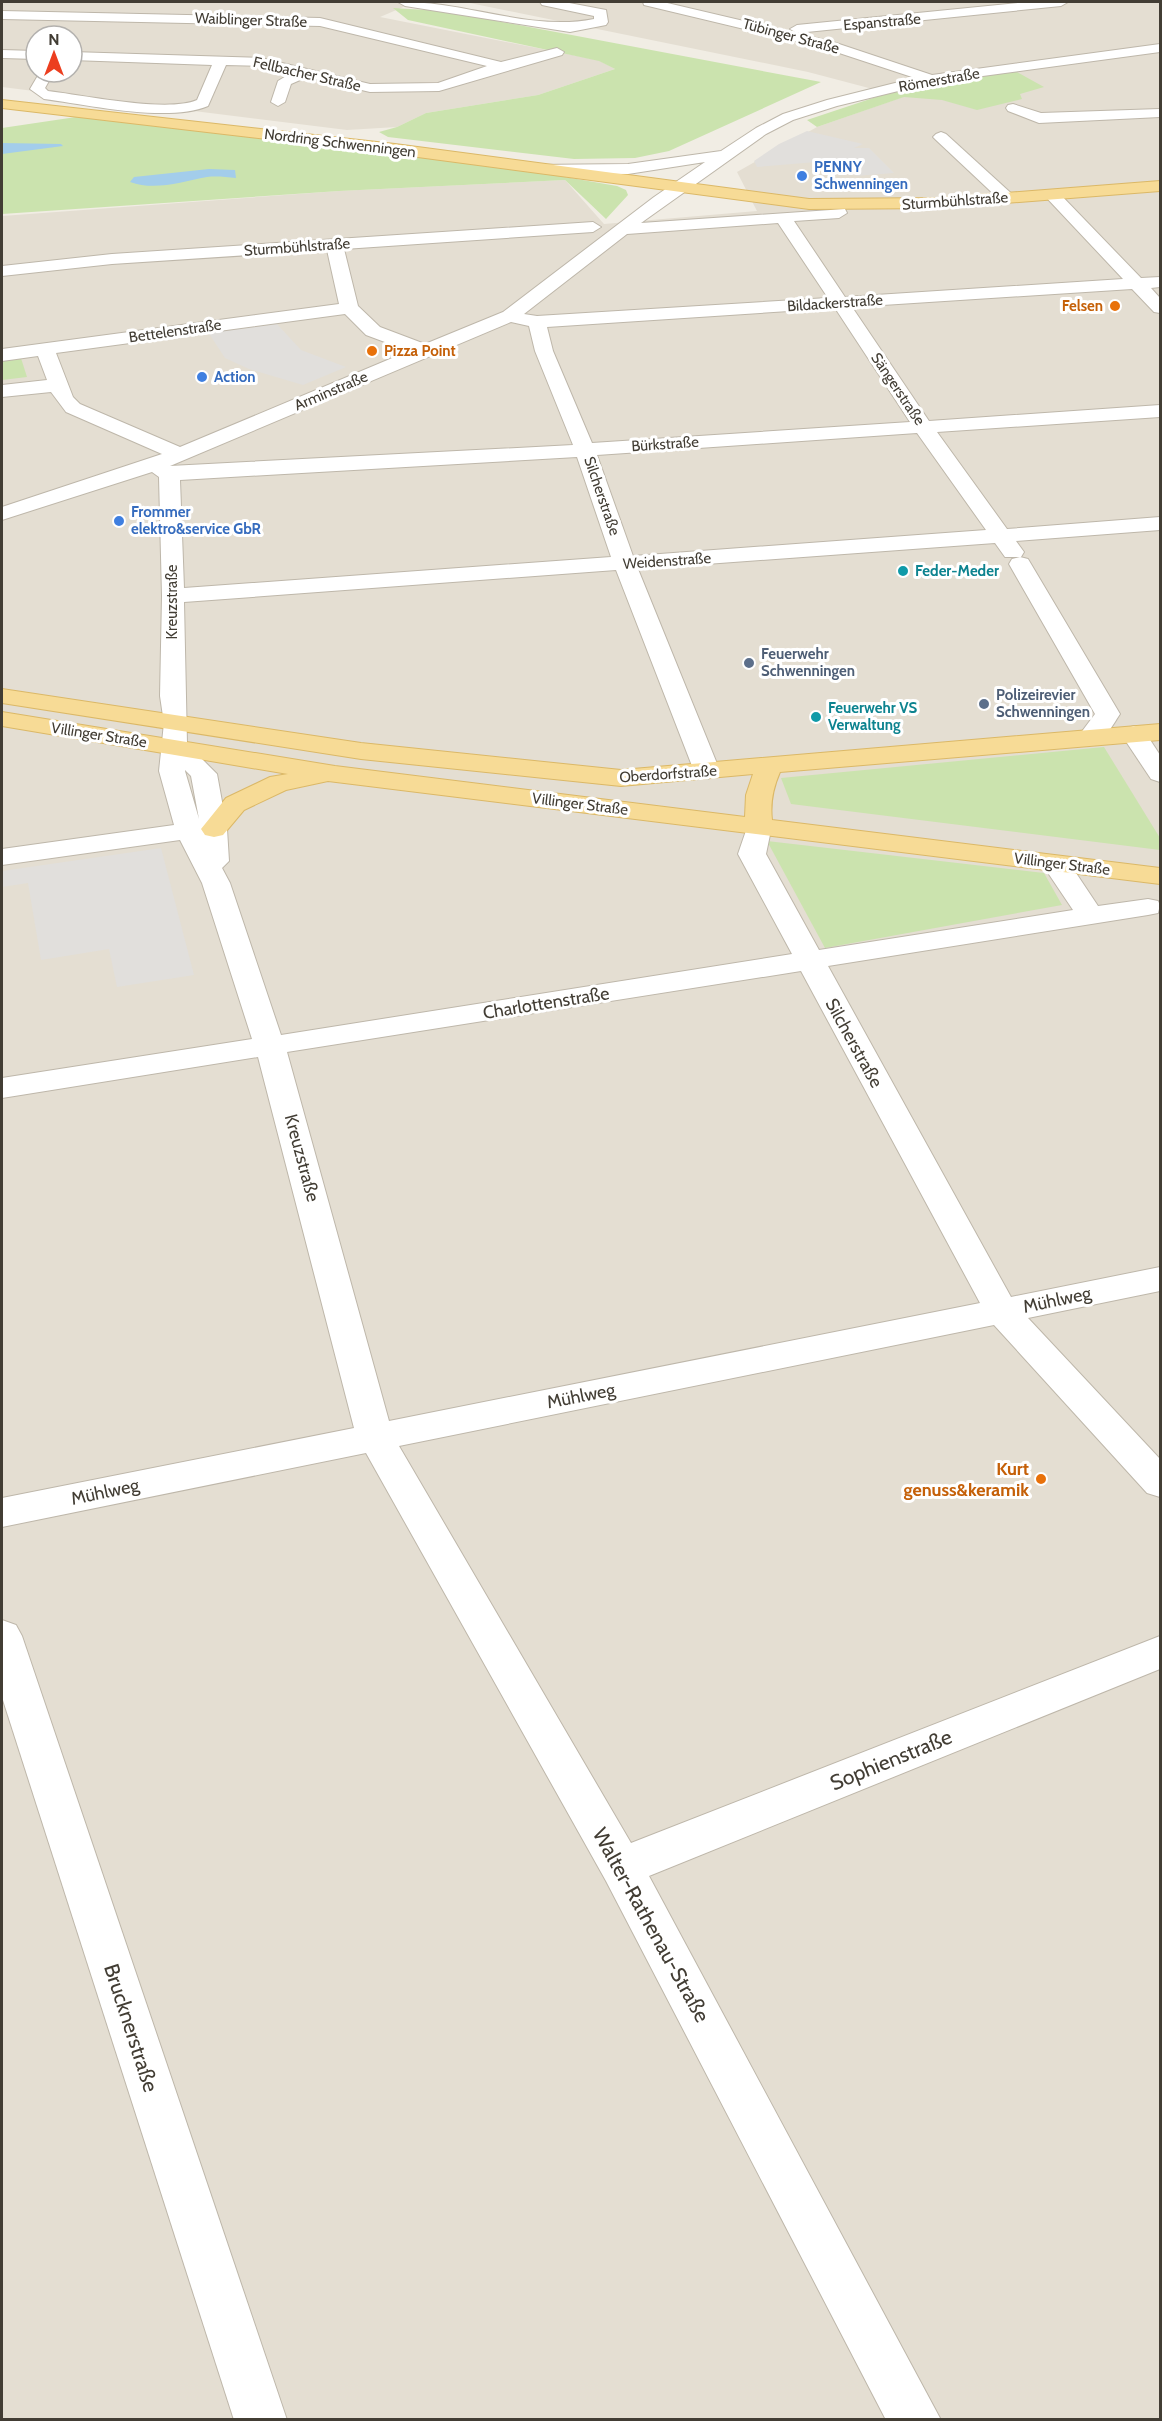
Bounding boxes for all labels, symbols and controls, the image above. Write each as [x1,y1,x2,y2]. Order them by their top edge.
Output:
street label: Waiblinger Straße [195,9,308,31]
street label: Espanstraße [842,10,922,34]
street label: Tübinger Straße [741,14,842,58]
north arrow [24,24,84,84]
text: N [48,30,60,49]
street label: Fellbacher Straße [251,53,363,95]
street label: Römerstraße [897,64,981,96]
street label: Nordring Schwenningen [263,125,417,161]
place label: PENNY Schwenningen [814,158,908,193]
marker: PENNY Schwenningen [795,169,809,183]
street label: Sturmbühlstraße [901,188,1009,214]
street label: Sturmbühlstraße [243,234,351,260]
street label: Bildackerstraße [786,291,884,315]
place label: Felsen [1062,297,1103,315]
marker: Felsen [1108,299,1122,313]
street label: Bettelenstraße [128,316,223,346]
place label: Pizza Point [384,342,456,360]
marker: Pizza Point [365,344,379,358]
street label: Sängerstraße [867,349,929,429]
street label: Arminstraße [292,367,371,415]
place label: Action [214,368,256,386]
marker: Action [195,370,209,384]
street label: Bürkstraße [631,433,700,455]
street label: Silcherstraße [580,454,624,538]
place label: Frommer elektro&service GbR [131,503,261,538]
marker: Frommer elektro&service GbR [112,514,126,528]
street label: Weidenstraße [622,549,712,573]
place label: Feder-Meder [915,562,999,580]
street label: Kreuzstraße [163,564,181,640]
marker: Feder-Meder [896,564,910,578]
place label: Feuerwehr Schwenningen [761,645,855,680]
marker: Feuerwehr Schwenningen [742,656,756,670]
place label: Polizeirevier Schwenningen [996,686,1090,721]
marker: Polizeirevier Schwenningen [977,697,991,711]
place label: Feuerwehr VS Verwaltung [828,699,917,734]
marker: Feuerwehr VS Verwaltung [809,710,823,724]
street label: Villinger Straße [50,719,148,751]
street label: Oberdorfstraße [619,762,718,786]
street label: Villinger Straße [531,789,629,819]
street label: Villinger Straße [1013,849,1111,879]
street label: Charlottenstraße [481,982,611,1024]
street label: Silcherstraße [821,995,887,1091]
street label: Kreuzstraße [280,1112,324,1204]
street label: Mühlweg [1021,1282,1094,1318]
street label: Mühlweg [545,1378,618,1413]
place label: Kurt genuss&keramik [903,1458,1029,1501]
marker: Kurt genuss&keramik [1034,1472,1048,1486]
street label: Mühlweg [69,1474,142,1510]
street label: Sophienstraße [826,1724,955,1795]
street label: Walter-Rathenau-Straße [588,1823,715,2026]
street label: Brucknerstraße [99,1961,164,2095]

